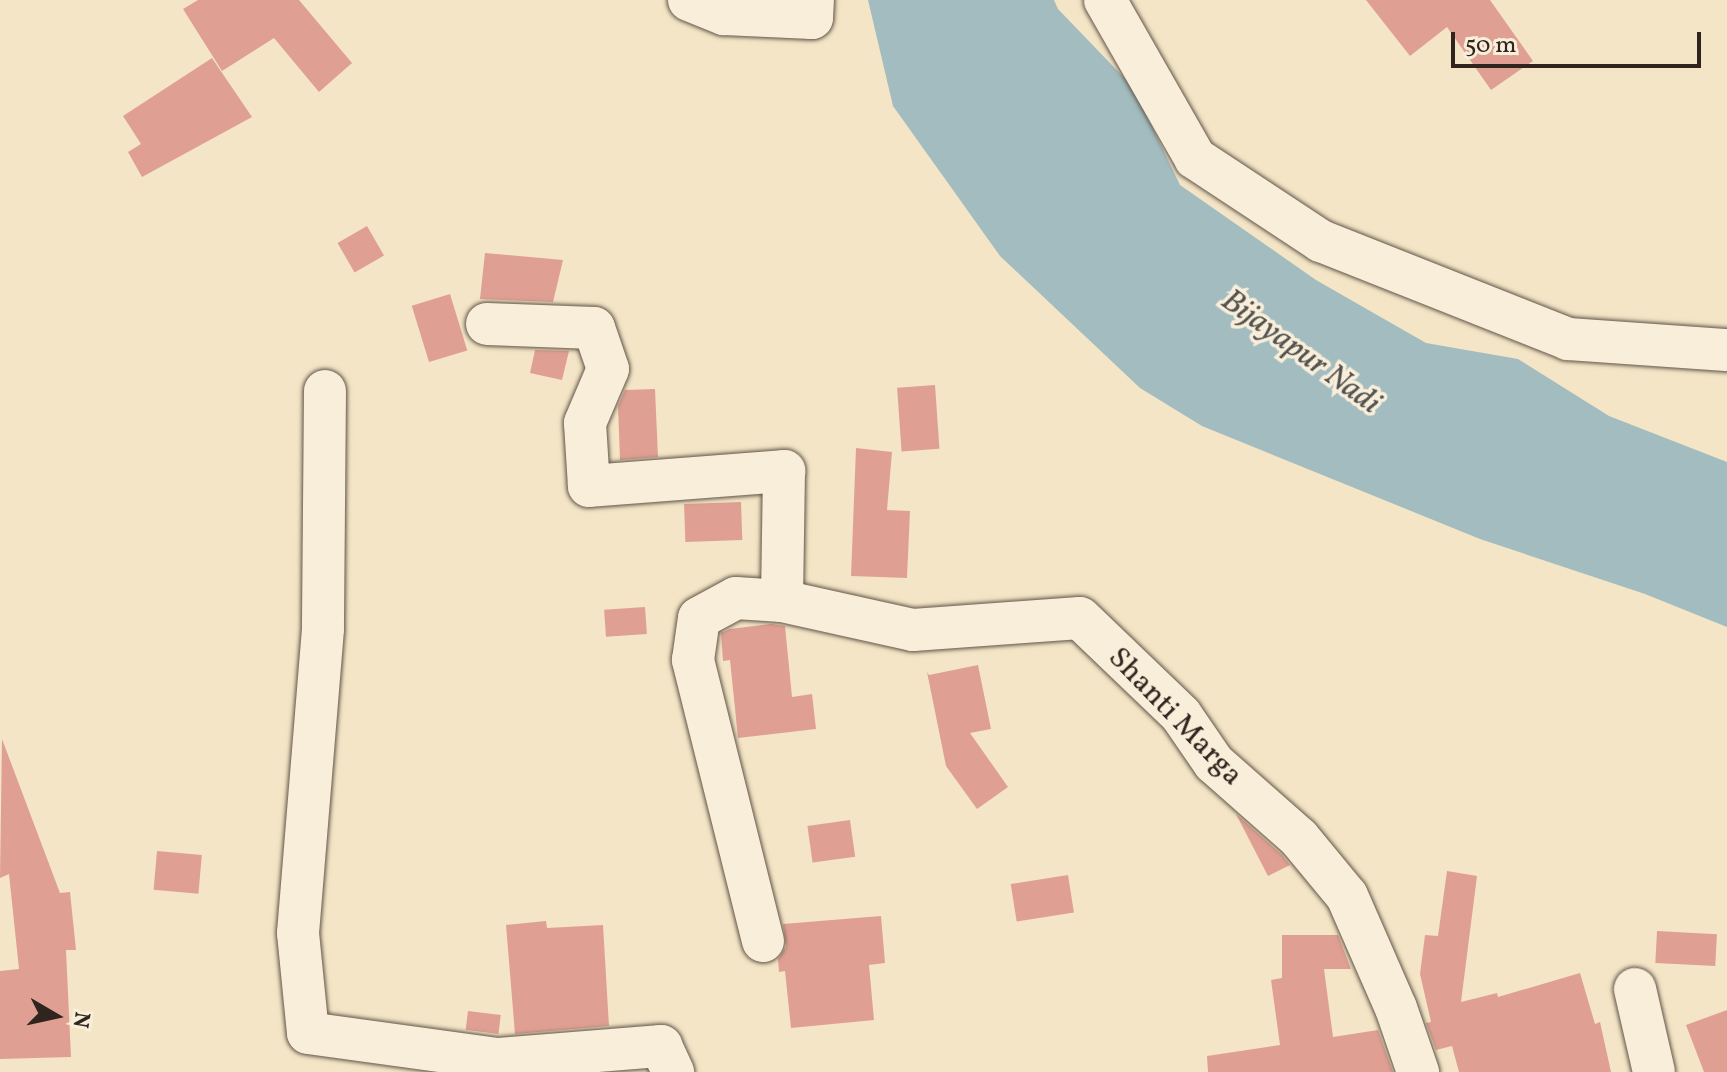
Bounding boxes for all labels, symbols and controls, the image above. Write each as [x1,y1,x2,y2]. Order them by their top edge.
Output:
scale bar [1455,16,1705,66]
text: 50 m [1465,29,1517,63]
water label: Bijayapur Nadi [1213,282,1387,424]
street label: Shanti Marga [1100,640,1250,794]
north arrow [16,976,96,1056]
text: N [64,1010,97,1030]

